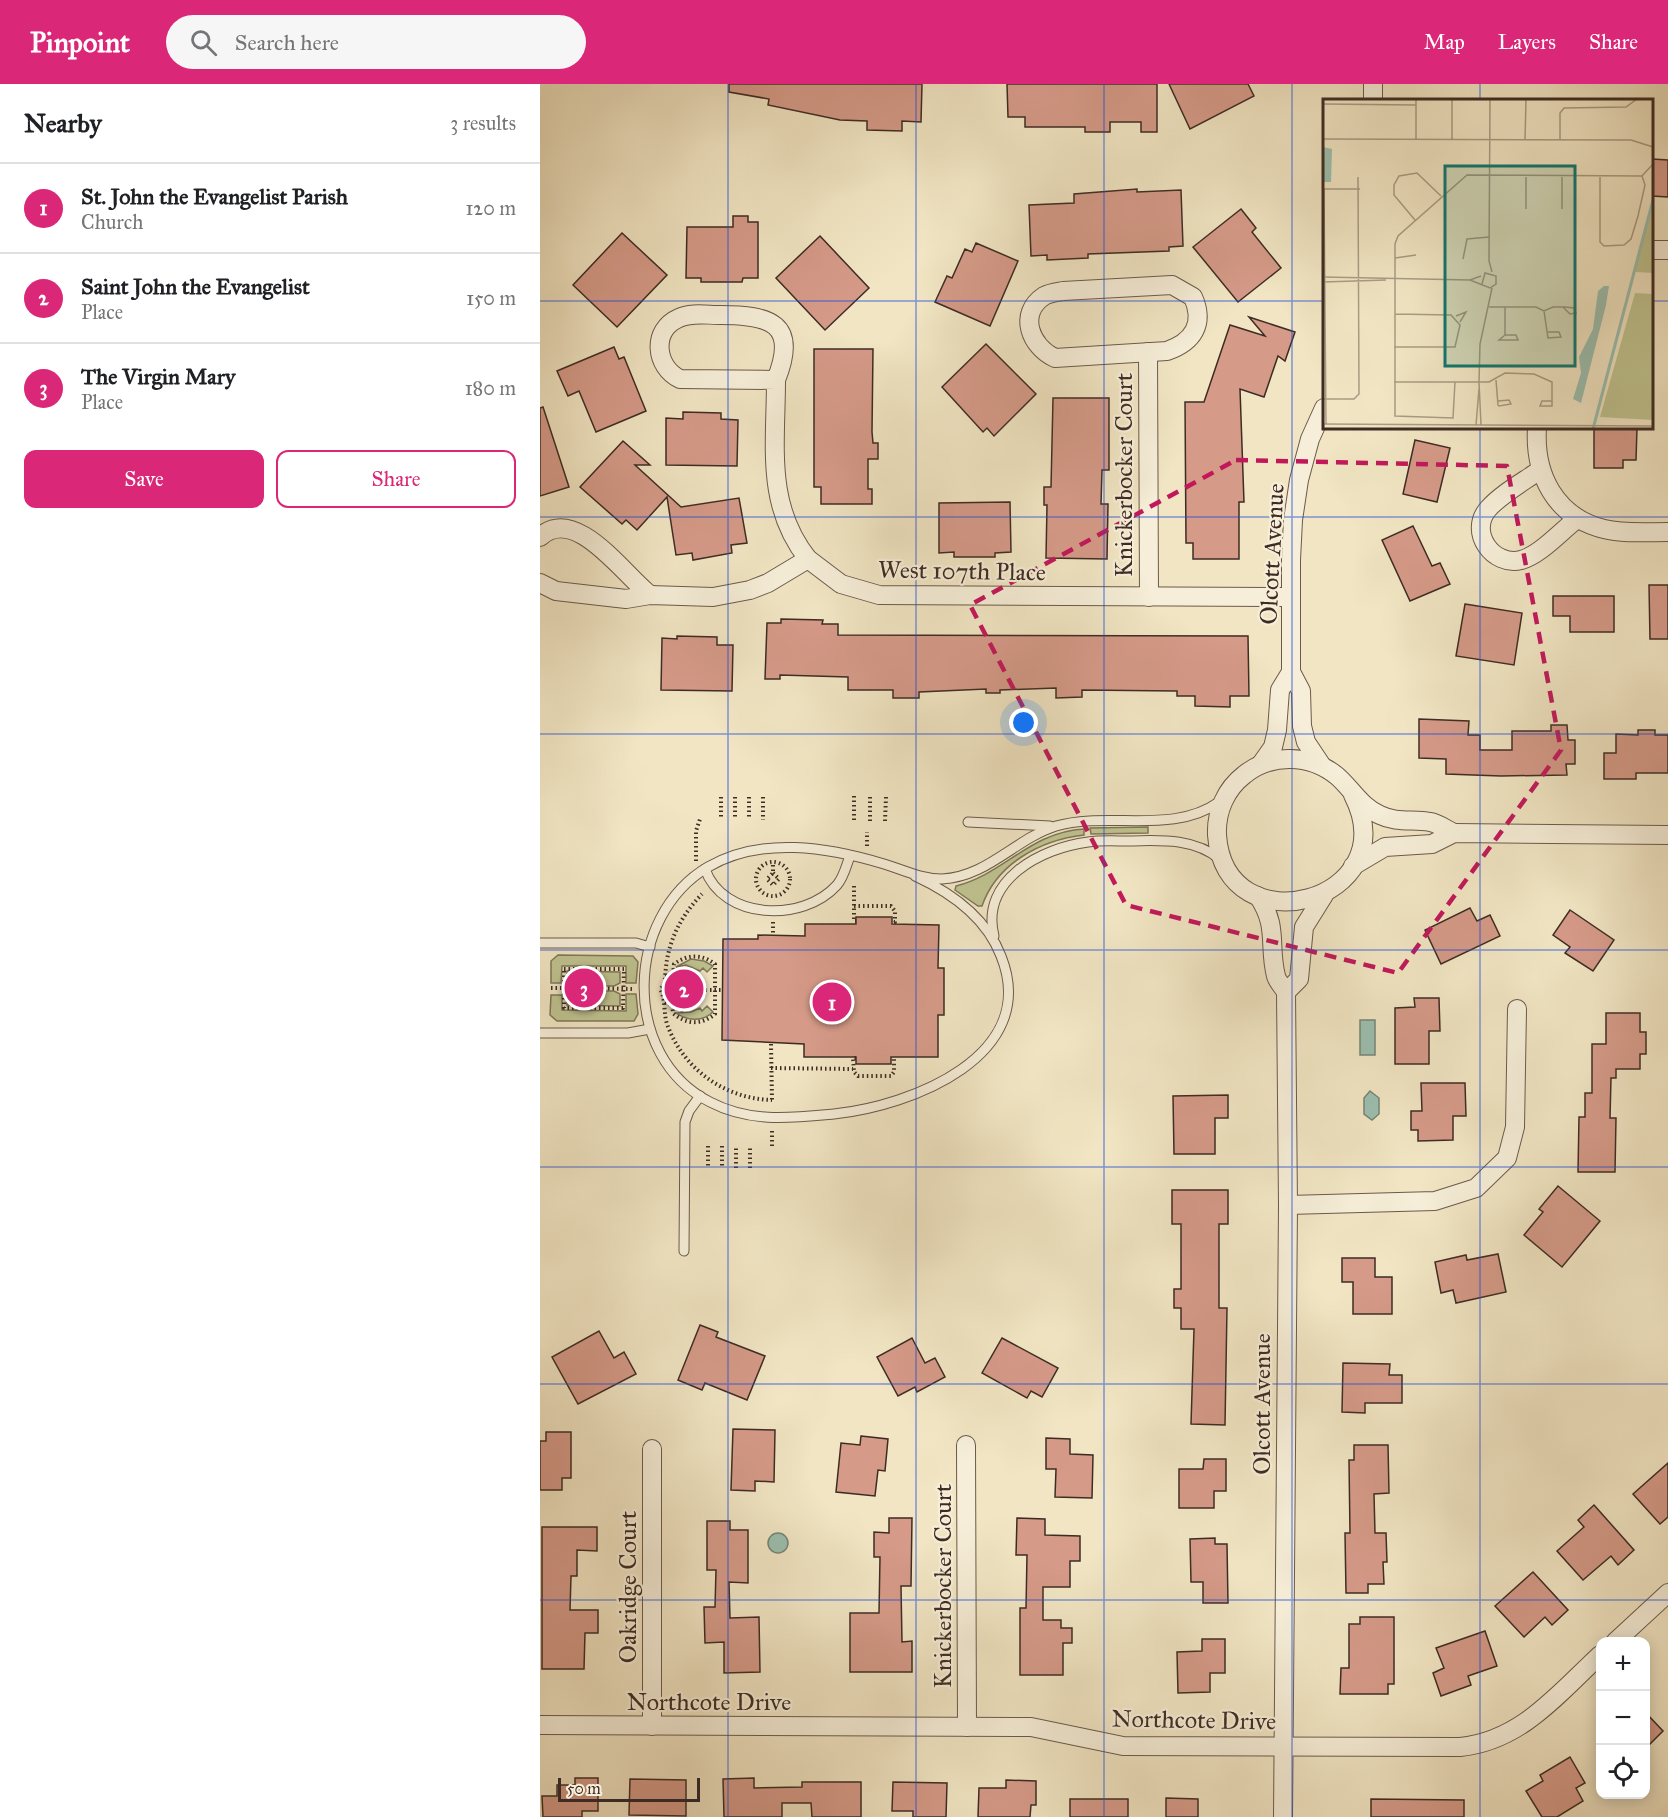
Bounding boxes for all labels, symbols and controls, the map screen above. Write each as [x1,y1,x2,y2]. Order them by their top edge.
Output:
search box [166,15,586,69]
text: Pinpoint [30,25,130,60]
icon: search [187,26,220,59]
text: Search here [235,29,339,56]
text: Map [1424,29,1465,55]
text: Layers [1498,29,1556,55]
text: Share [1589,29,1638,55]
inset map [1323,99,1653,429]
text: Nearby [24,107,102,139]
text: 3 results [450,111,516,135]
text: St. John the Evangelist Parish [81,183,348,210]
text: 1 [40,196,47,220]
text: 120 m [465,196,516,220]
text: Church [81,210,143,234]
text: Saint John the Evangelist [81,273,310,300]
text: 2 [39,286,48,310]
text: 150 m [466,286,516,310]
text: Place [81,300,123,324]
text: The Virgin Mary [81,363,235,390]
street label: Knickerbocker Court [1109,372,1139,577]
text: 3 [40,376,48,400]
text: 180 m [465,376,516,400]
text: Place [81,390,123,414]
button: Save [24,450,264,508]
button: Share [276,450,516,508]
street label: Olcott Avenue [1253,483,1291,625]
street label: West 107th Place [878,555,1046,587]
your location [1009,708,1038,737]
pin: 3 [564,966,603,1010]
pin: 2 [664,966,704,1012]
pin: 1 [812,980,852,1024]
street label: Olcott Avenue [1247,1333,1277,1475]
street label: Knickerbocker Court [928,1483,958,1688]
street label: Oakridge Court [613,1510,643,1663]
map controls [1596,1637,1650,1799]
button: + [1596,1637,1650,1691]
street label: Northcote Drive [627,1687,791,1717]
button: − [1596,1691,1650,1745]
street label: Northcote Drive [1111,1704,1277,1736]
button: locate [1596,1745,1650,1799]
scale bar [558,1775,700,1802]
text: 50 m [567,1779,601,1798]

